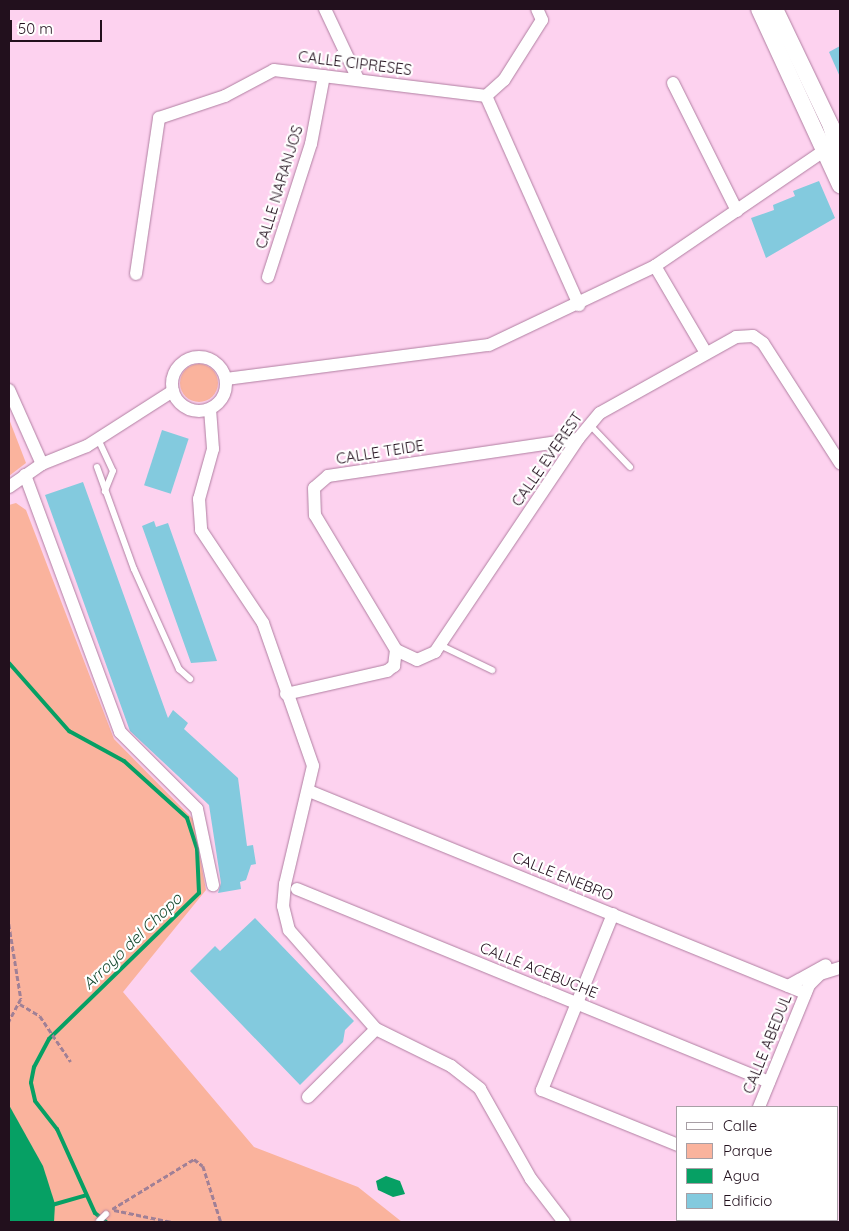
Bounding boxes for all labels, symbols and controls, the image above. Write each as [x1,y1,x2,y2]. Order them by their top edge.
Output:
scale bar [12,10,105,42]
text: 50 m [18,19,53,38]
street label: CALLE CIPRESES [297,47,413,79]
street label: CALLE NARANJOS [252,123,306,251]
street label: CALLE EVEREST [508,408,586,510]
street label: CALLE TEIDE [335,436,425,468]
street label: CALLE ENEBRO [510,848,616,904]
water label: Arroyo del Chopo [78,889,186,993]
street label: CALLE ACEBUCHE [477,938,601,1002]
street label: CALLE ABEDUL [739,992,795,1096]
legend [676,1106,839,1221]
text: Calle [723,1116,757,1135]
text: Parque [723,1141,773,1160]
text: Agua [723,1166,760,1185]
text: Edificio [723,1191,772,1210]

